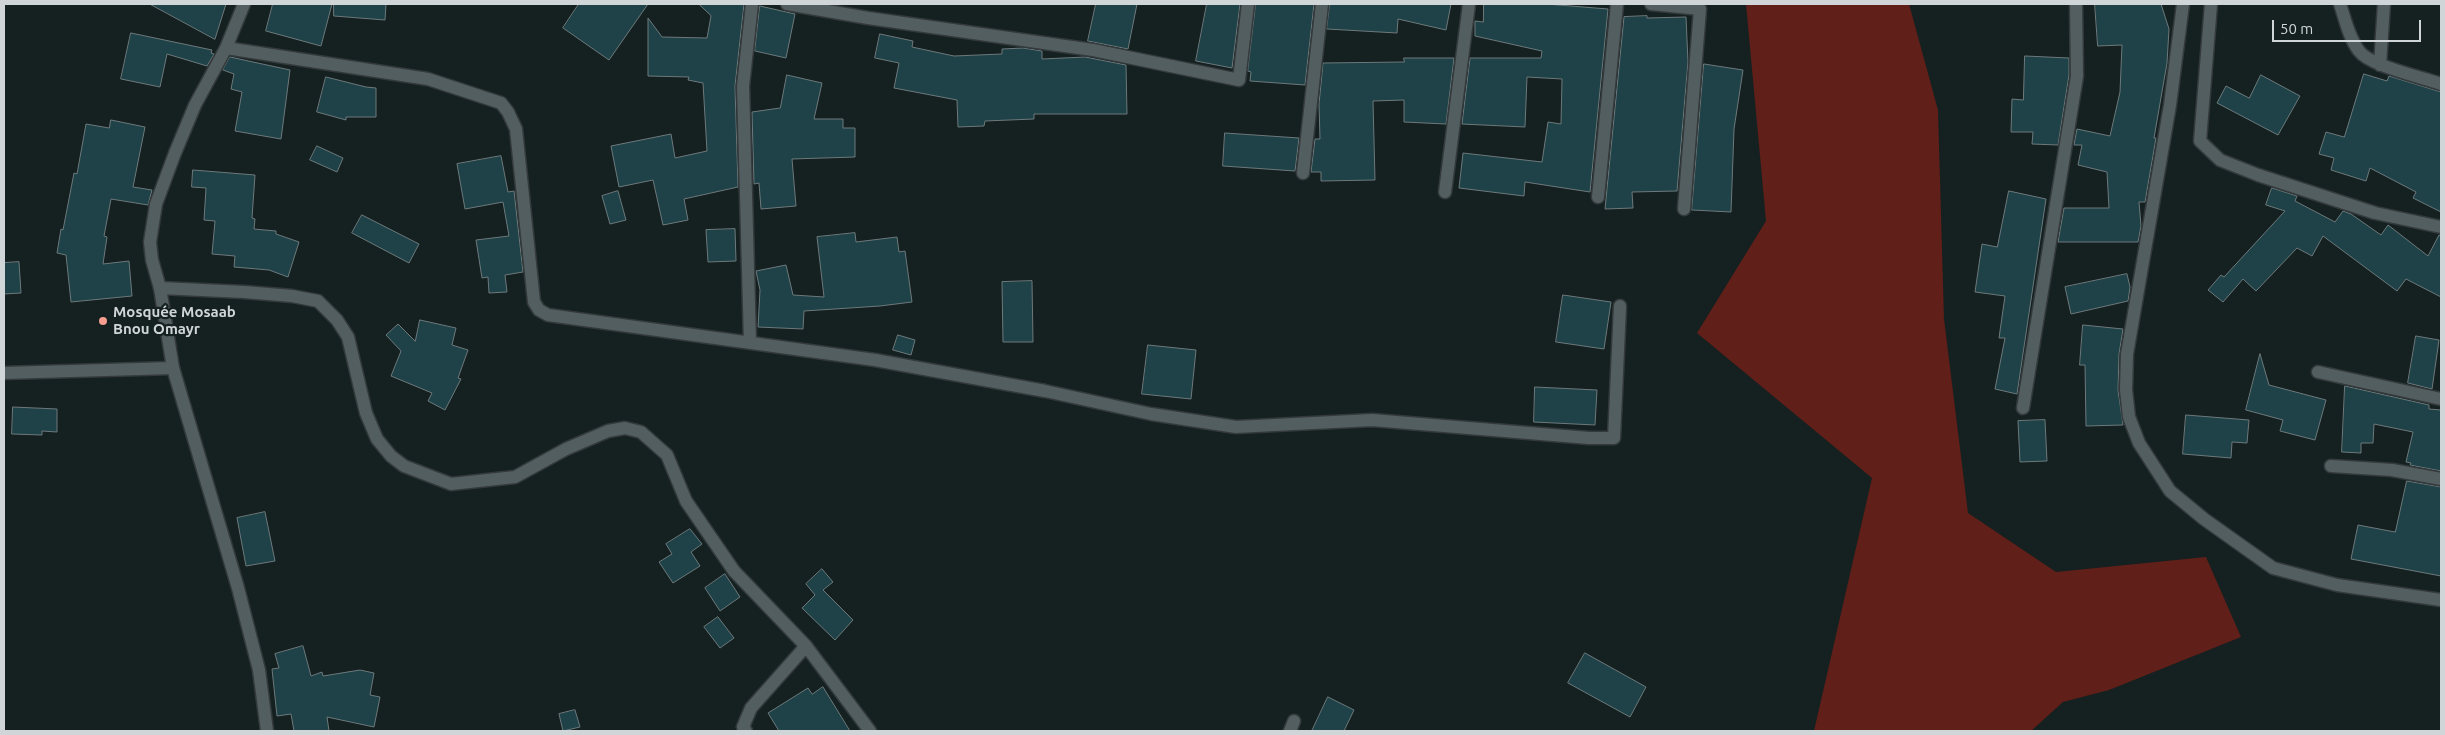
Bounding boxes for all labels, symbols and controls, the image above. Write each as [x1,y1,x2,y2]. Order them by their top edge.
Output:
scale bar [2275,10,2424,42]
text: 50 m [2280,20,2313,37]
place label: Mosquée Mosaab Bnou Omayr [113,303,236,338]
marker: Mosquée Mosaab Bnou Omayr [97,315,109,327]

